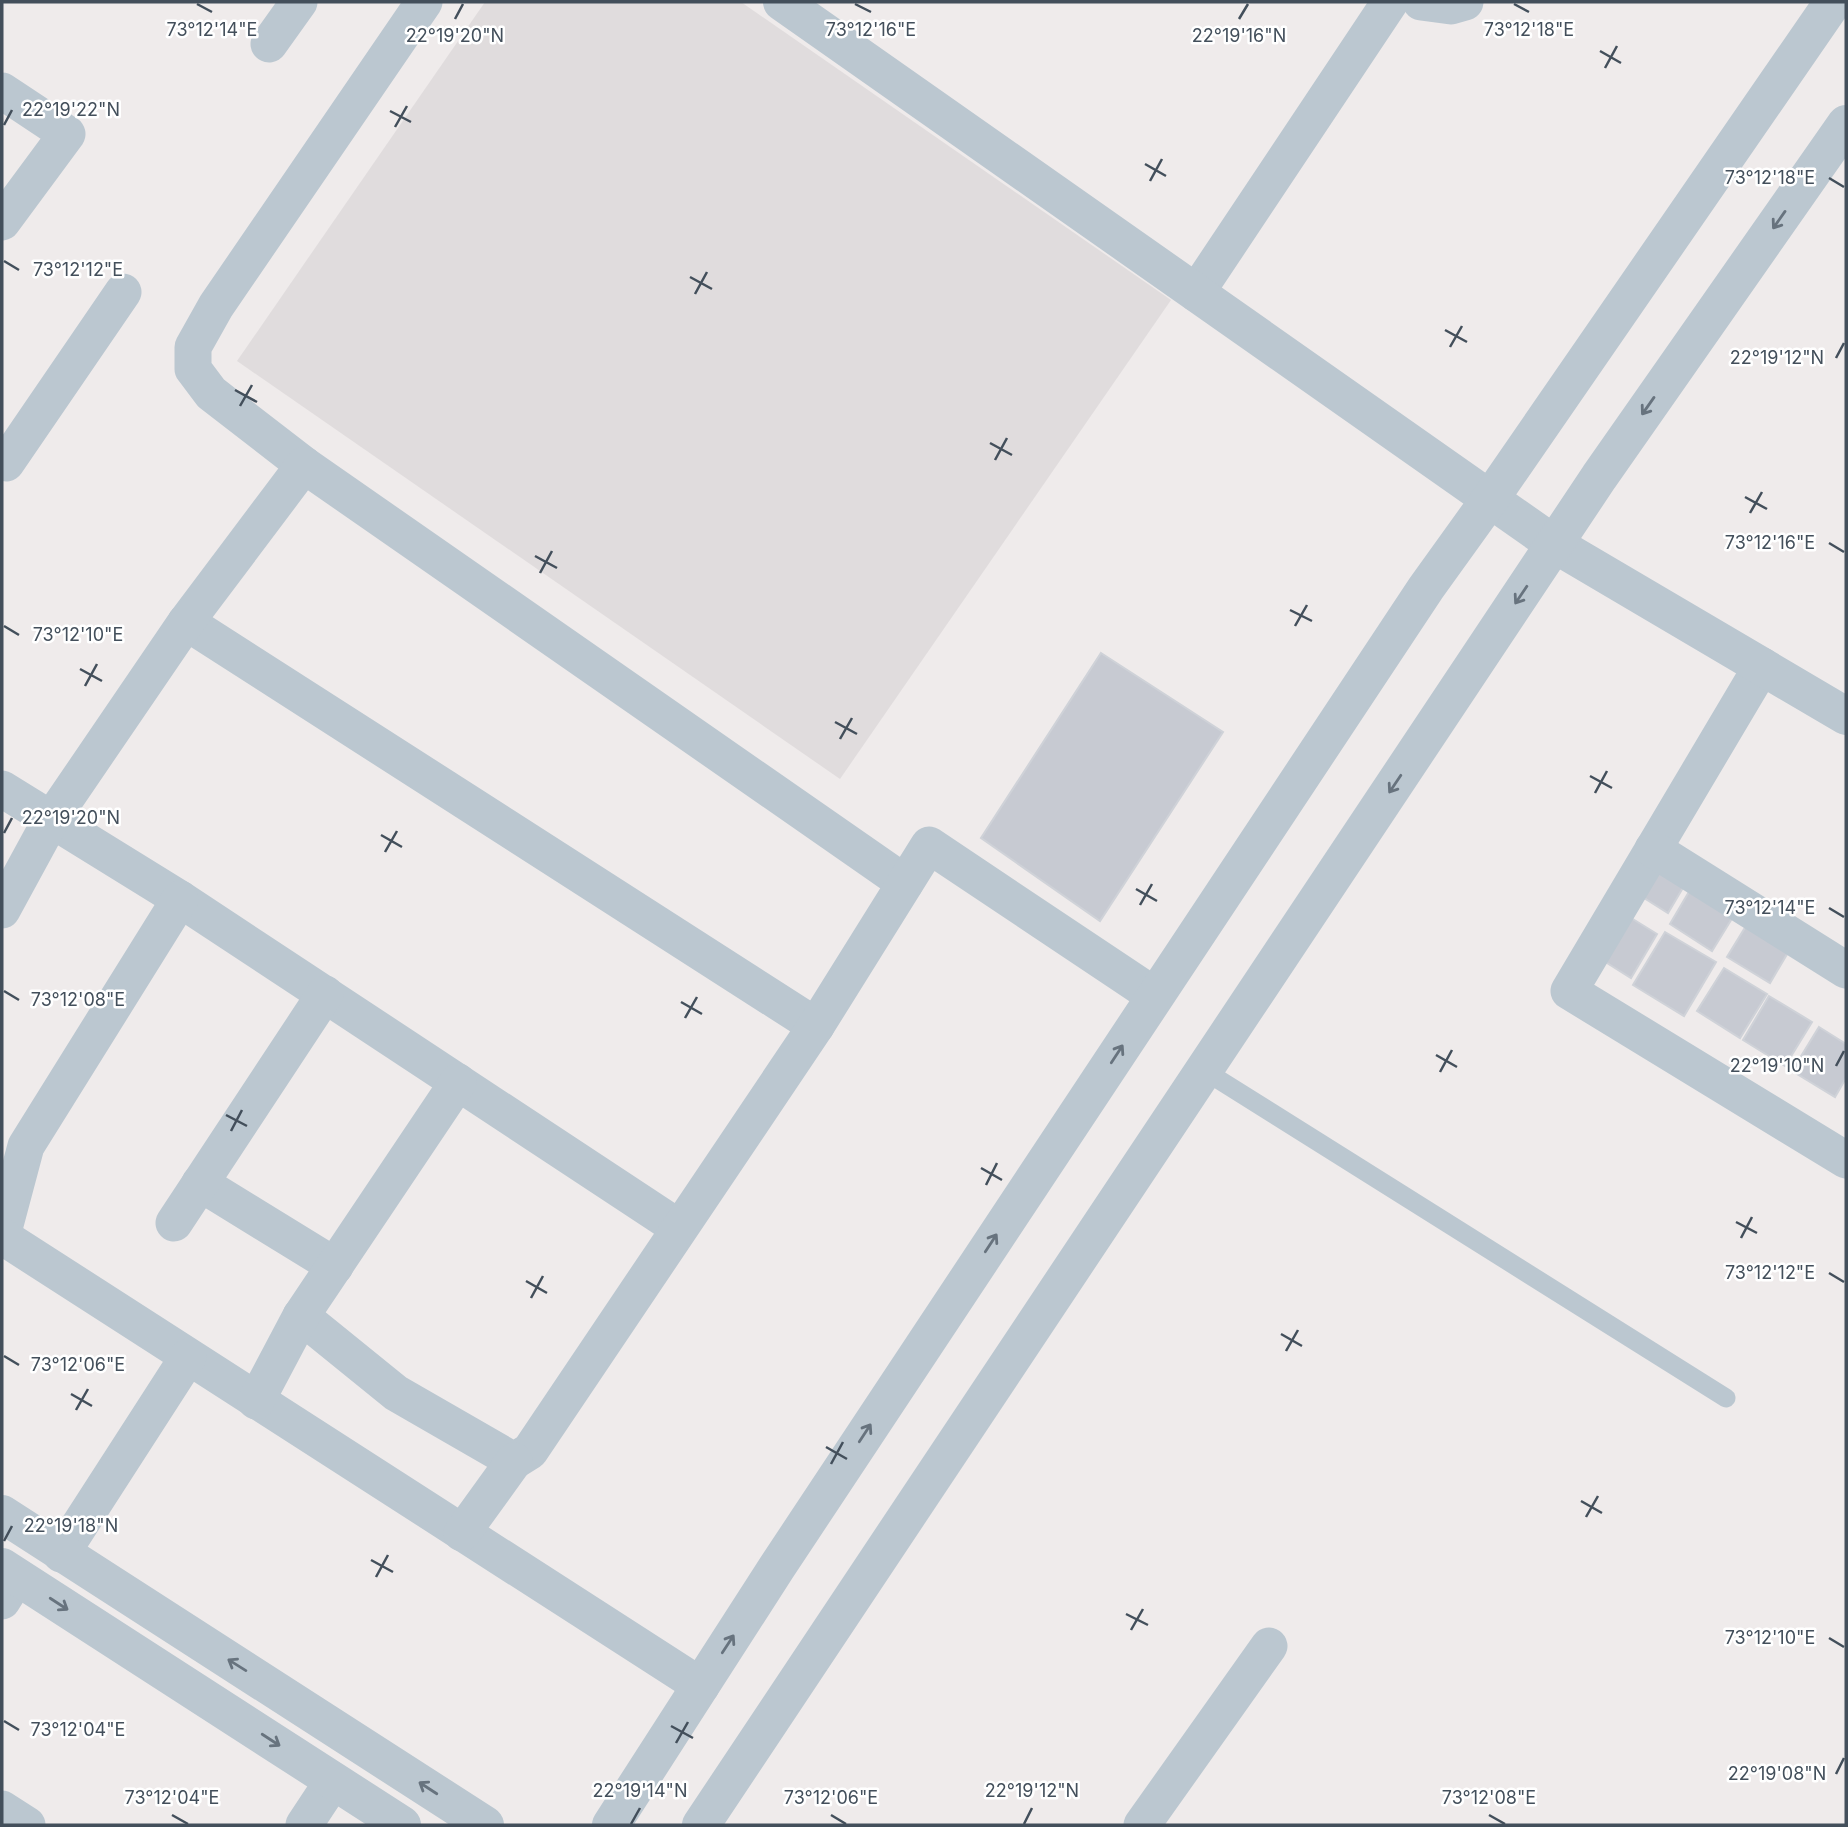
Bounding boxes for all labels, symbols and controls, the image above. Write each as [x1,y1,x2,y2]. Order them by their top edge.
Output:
text: 73°12'14"E [167,19,257,40]
text: 73°12'16"E [826,19,916,40]
text: 73°12'18"E [1484,19,1574,40]
text: 22°19'20"N [406,25,504,46]
text: 22°19'16"N [1192,25,1286,46]
text: 22°19'22"N [22,99,120,120]
text: 73°12'18"E [1725,167,1815,188]
one-way arrow [1772,210,1786,229]
text: 73°12'12"E [33,259,123,280]
text: 22°19'12"N [1730,347,1824,368]
one-way arrow [1641,396,1655,415]
text: 73°12'16"E [1725,532,1815,553]
one-way arrow [1513,584,1527,604]
text: 73°12'10"E [33,624,123,645]
one-way arrow [1388,774,1402,793]
text: 22°19'20"N [22,807,120,828]
text: 73°12'14"E [1725,897,1815,918]
text: 73°12'08"E [31,989,125,1010]
one-way arrow [1109,1045,1124,1064]
text: 22°19'10"N [1730,1055,1824,1076]
one-way arrow [984,1234,998,1254]
text: 73°12'12"E [1725,1262,1815,1283]
text: 73°12'06"E [31,1354,125,1375]
one-way arrow [858,1424,873,1443]
text: 22°19'18"N [24,1515,118,1536]
one-way arrow [49,1596,68,1611]
text: 73°12'10"E [1725,1627,1815,1648]
one-way arrow [720,1635,735,1654]
one-way arrow [227,1658,247,1672]
text: 73°12'04"E [31,1719,125,1740]
one-way arrow [260,1734,280,1748]
text: 22°19'08"N [1728,1763,1826,1784]
text: 22°19'14"N [593,1780,687,1801]
text: 22°19'12"N [985,1780,1079,1801]
one-way arrow [419,1781,439,1795]
text: 73°12'04"E [125,1787,219,1808]
text: 73°12'06"E [784,1787,878,1808]
text: 73°12'08"E [1442,1787,1536,1808]

